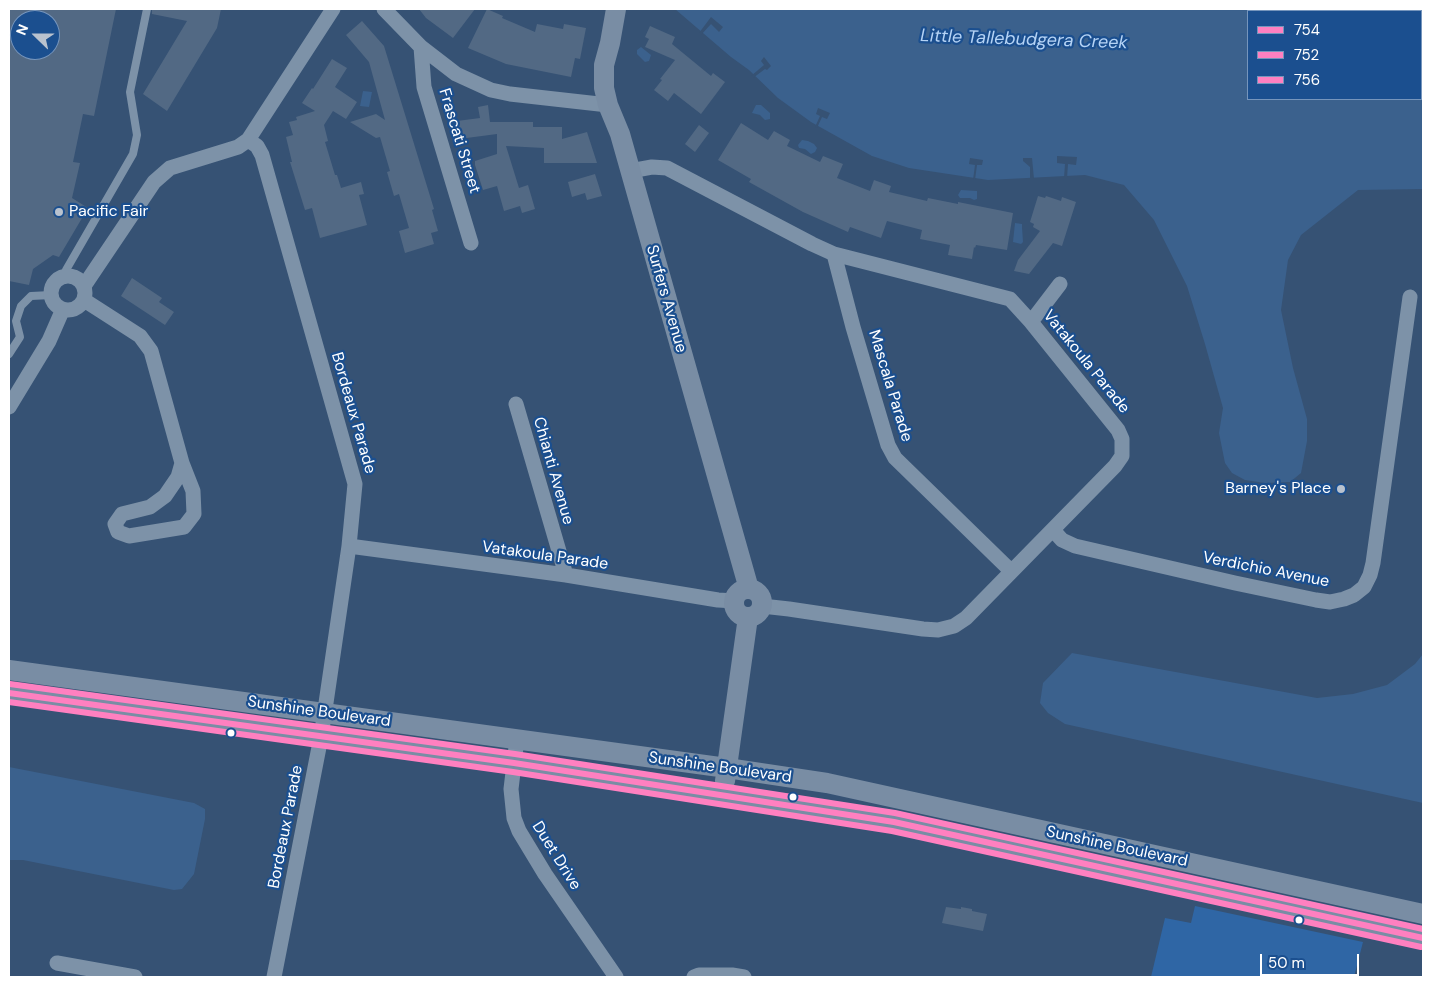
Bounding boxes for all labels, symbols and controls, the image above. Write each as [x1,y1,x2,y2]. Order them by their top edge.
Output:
north arrow [10,10,60,60]
legend [1247,10,1422,100]
text: 754 [1294,20,1320,40]
text: N [12,22,32,38]
water label: Little Tallebudgera Creek [920,26,1128,54]
text: 752 [1294,45,1319,65]
text: 756 [1294,70,1320,90]
street label: Frascati Street [434,86,484,196]
place label: Pacific Fair [69,202,149,222]
marker: Pacific Fair [53,206,65,218]
street label: Surfers Avenue [641,243,691,355]
street label: Vatakoula Parade [1038,306,1134,418]
street label: Mascala Parade [864,328,916,444]
street label: Bordeaux Parade [327,350,379,476]
street label: Chianti Avenue [528,415,578,527]
place label: Barney's Place [1225,479,1331,499]
marker: Barney's Place [1335,483,1347,495]
street label: Vatakoula Parade [481,538,609,574]
street label: Verdichio Avenue [1201,548,1331,592]
street label: Sunshine Boulevard [246,692,392,732]
unlabelled marker [226,728,236,738]
street label: Sunshine Boulevard [647,748,793,788]
street label: Bordeaux Parade [265,764,307,890]
unlabelled marker [788,792,798,802]
street label: Duet Drive [527,818,585,894]
street label: Sunshine Boulevard [1044,823,1190,871]
unlabelled marker [1294,915,1304,925]
scale bar [1262,944,1361,976]
text: 50 m [1268,953,1305,973]

